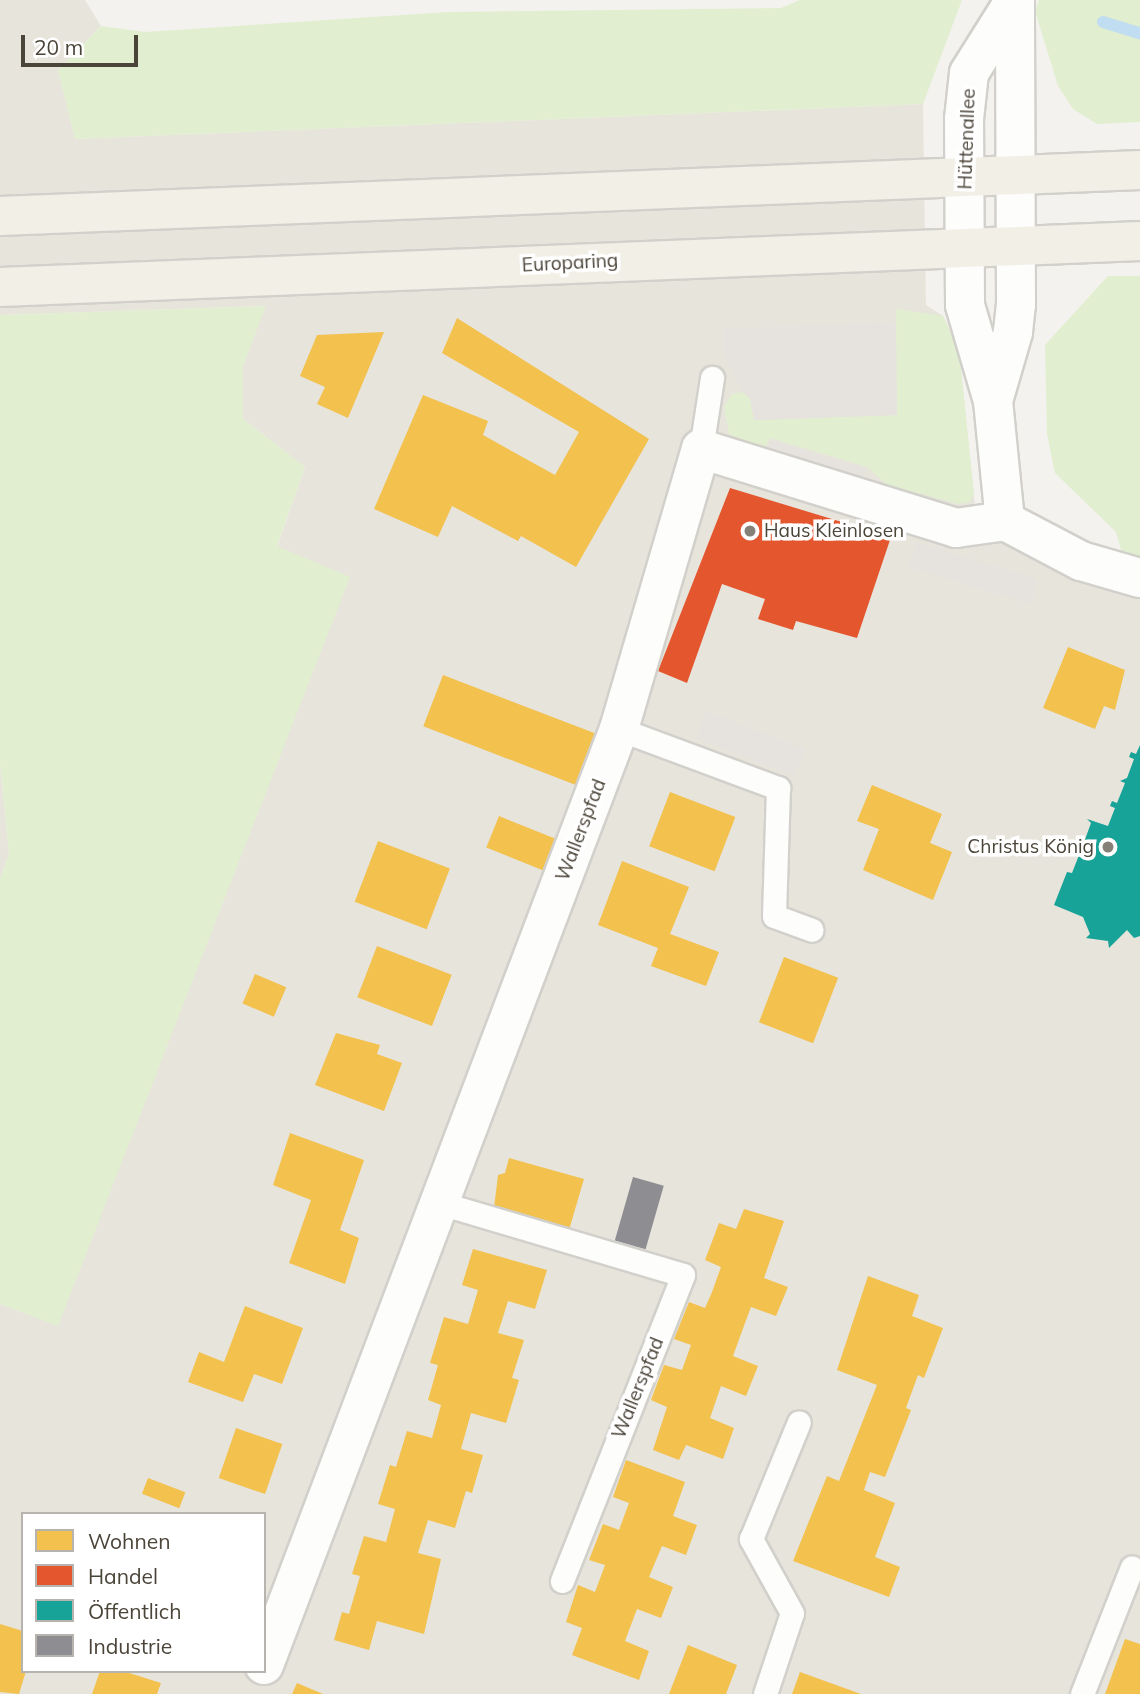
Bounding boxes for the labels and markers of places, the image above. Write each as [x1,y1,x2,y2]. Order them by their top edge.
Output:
place label: Haus Kleinlosen [764,520,904,542]
marker: Haus Kleinlosen [742,523,758,539]
place label: Christus König [967,836,1094,858]
marker: Christus König [1100,839,1116,855]

